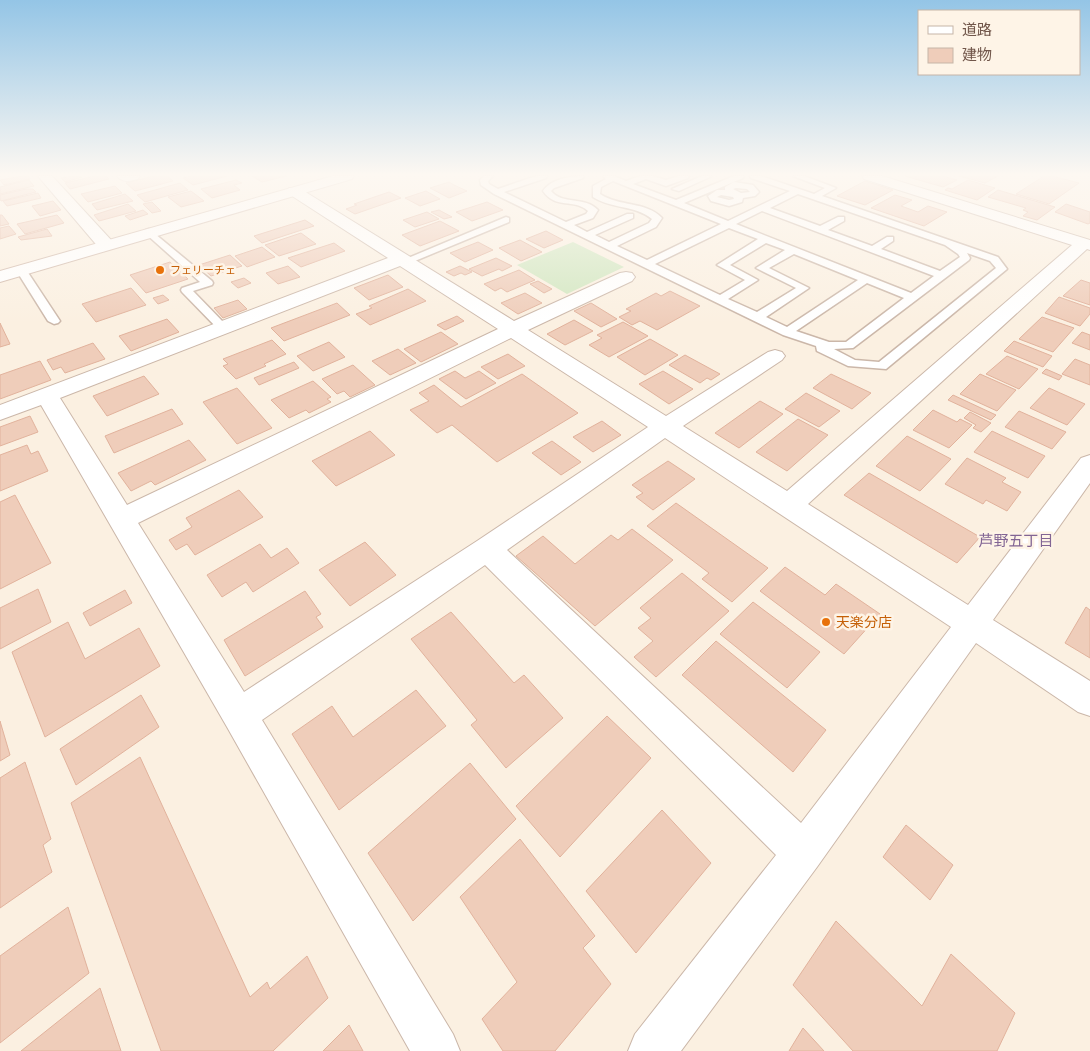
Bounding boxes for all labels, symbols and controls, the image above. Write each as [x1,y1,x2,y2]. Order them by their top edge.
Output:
legend [918,10,1080,75]
text: 道路 [962,21,992,39]
text: 建物 [962,46,992,64]
marker: フェリーチェ [154,264,166,276]
place label: フェリーチェ [170,264,236,277]
district label: 芦野五丁目 [978,532,1054,550]
place label: 天楽分店 [836,614,892,630]
marker: 天楽分店 [820,616,832,628]

